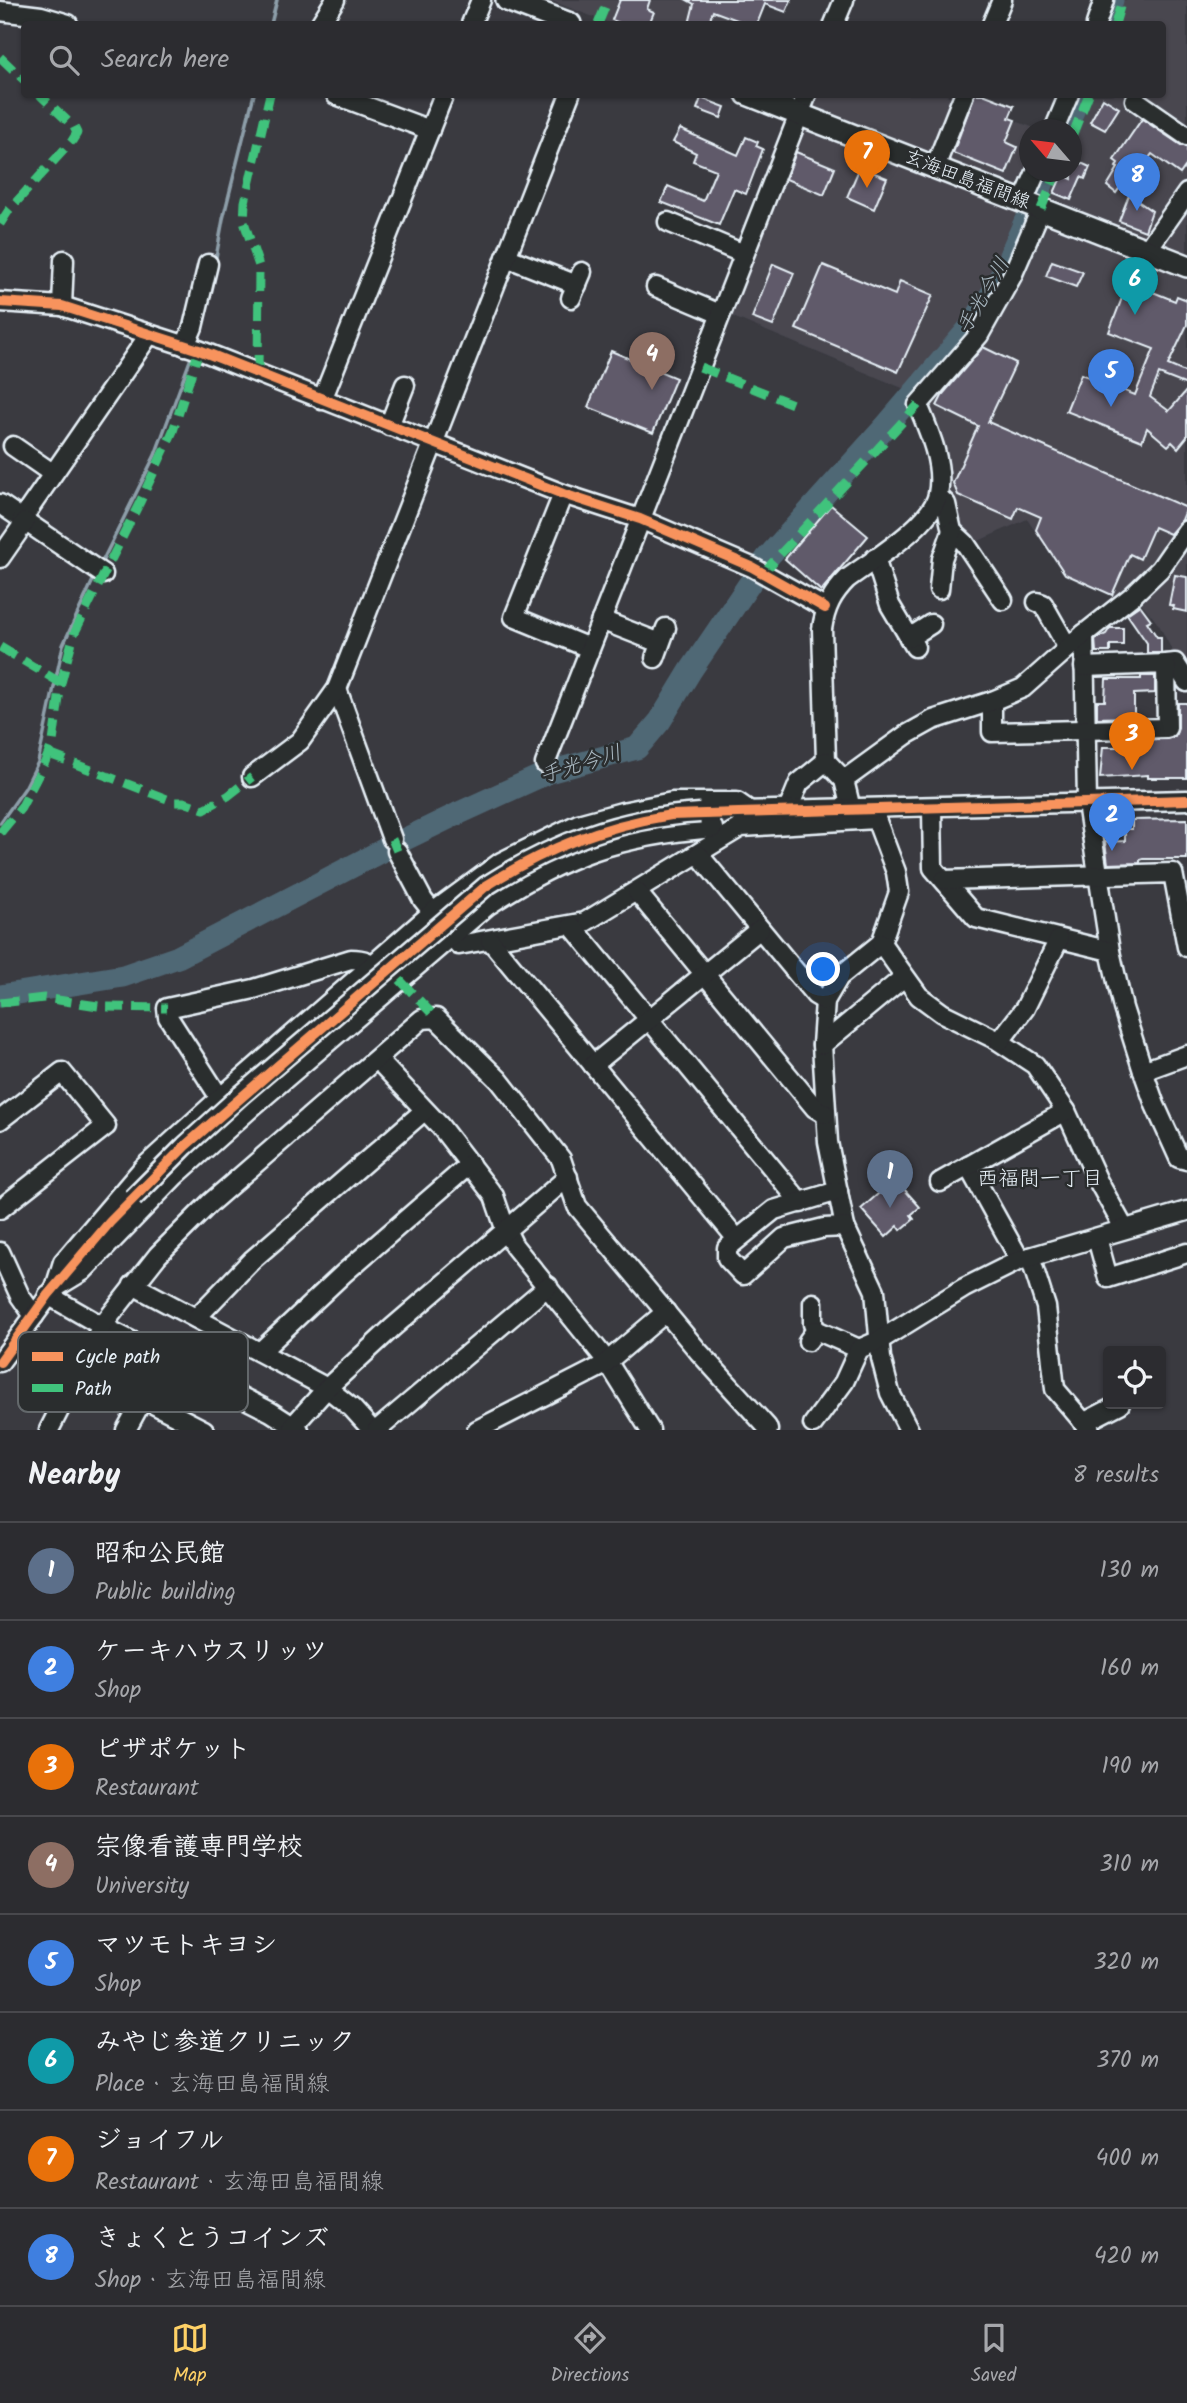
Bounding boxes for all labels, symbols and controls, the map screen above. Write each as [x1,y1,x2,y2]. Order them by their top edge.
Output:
search box [21,21,1166,98]
text: Search here [101,39,229,81]
icon: search [45,41,83,79]
north arrow [1019,119,1082,182]
pin: 7 [844,130,890,188]
street label: 玄海田島福間線 [900,142,1034,218]
pin: 8 [1114,153,1160,211]
water label: 手光今川 [949,251,1019,341]
pin: 6 [1112,257,1158,315]
pin: 4 [629,332,675,390]
pin: 5 [1088,349,1134,407]
pin: 3 [1109,712,1155,770]
water label: 手光今川 [536,737,626,793]
pin: 2 [1089,793,1135,851]
your location [806,952,840,986]
pin: 1 [867,1150,913,1208]
district label: 西福間一丁目 [977,1163,1103,1196]
legend [18,1332,248,1412]
text: Cycle path [75,1343,160,1373]
map controls [1103,1346,1166,1409]
button: locate [1103,1346,1166,1409]
text: Path [75,1375,112,1405]
text: Nearby [28,1452,120,1500]
text: 8 results [1073,1458,1159,1494]
text: 昭和公民館 [95,1533,225,1575]
text: 1 [48,1553,54,1589]
text: 130 m [1100,1553,1159,1589]
text: Public building [95,1575,236,1611]
text: ケーキハウスリッツ [95,1631,327,1673]
text: 2 [44,1651,58,1687]
text: 160 m [1100,1651,1159,1687]
text: Shop [95,1673,141,1709]
text: ピザポケット [95,1729,251,1771]
text: 3 [45,1749,57,1785]
text: 190 m [1102,1749,1159,1785]
text: Restaurant [95,1771,199,1807]
text: 宗像看護専門学校 [95,1827,303,1869]
text: 4 [45,1847,57,1883]
text: 310 m [1100,1847,1159,1883]
text: University [95,1869,189,1905]
text: マツモトキヨシ [95,1925,277,1967]
text: 5 [45,1945,57,1981]
text: 320 m [1093,1945,1159,1981]
text: Shop [95,1967,141,2003]
text: みやじ参道クリニック [95,2022,355,2064]
text: 6 [45,2043,57,2079]
text: 370 m [1096,2043,1159,2079]
text: Place · 玄海田島福間線 [95,2067,329,2103]
text: ジョイフル [95,2120,224,2162]
text: 7 [46,2141,56,2177]
text: 400 m [1096,2141,1159,2177]
text: Restaurant · 玄海田島福間線 [95,2165,384,2201]
text: きょくとうコインズ [95,2218,329,2260]
text: 8 [44,2239,58,2275]
text: 420 m [1094,2239,1159,2275]
text: Shop · 玄海田島福間線 [95,2263,326,2299]
tab: Map [171,2319,209,2391]
tab: Directions [551,2319,629,2391]
tab: Saved [971,2319,1016,2391]

